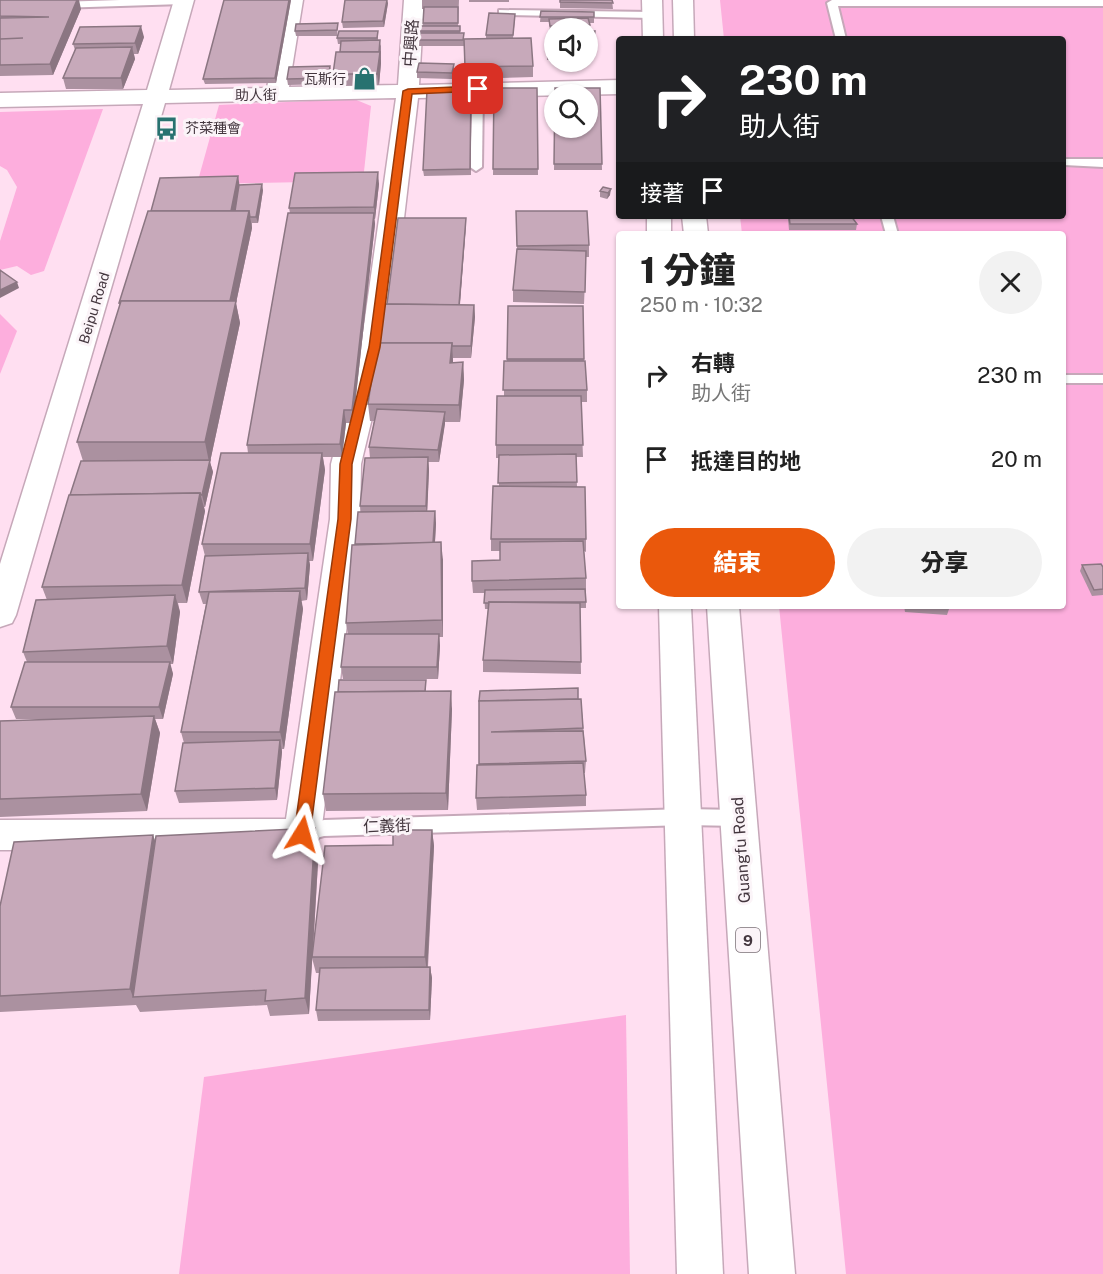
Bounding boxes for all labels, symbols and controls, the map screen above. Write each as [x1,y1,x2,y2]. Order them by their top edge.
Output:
street label: 中興路 [400,18,422,68]
map controls [544,18,598,138]
button: sound [544,18,598,72]
text: 230 m [739,55,868,104]
icon: right [640,60,718,138]
pin [452,63,503,114]
shop icon: 瓦斯行 [351,66,377,92]
place label: 瓦斯行 [304,71,346,87]
icon: arrive [461,72,494,105]
button: search [544,84,598,138]
street label: 助人街 [235,87,277,103]
text: 助人街 [739,110,820,142]
bus stop icon: 芥菜種會 [154,115,180,141]
place label: 芥菜種會 [185,120,241,136]
icon: arrive [696,174,729,207]
text: 接著 [640,180,684,206]
text: 1 分鐘 [640,249,736,291]
button: close [979,251,1042,314]
street label: Beipu Road [76,270,112,346]
text: 250 m · 10:32 [640,293,763,317]
text: 右轉 [691,350,735,376]
icon: right [640,359,673,392]
text: 230 m [977,362,1042,388]
text: 助人街 [691,381,751,405]
icon: arrive [640,443,673,476]
text: 20 m [991,446,1042,472]
text: 抵達目的地 [691,448,801,474]
button: 結束 [640,528,835,597]
button: 分享 [847,528,1042,597]
street label: Guangfu Road [728,796,754,904]
position arrow [270,802,334,866]
street label: 仁義街 [363,816,411,836]
road number: 9 [736,928,760,952]

